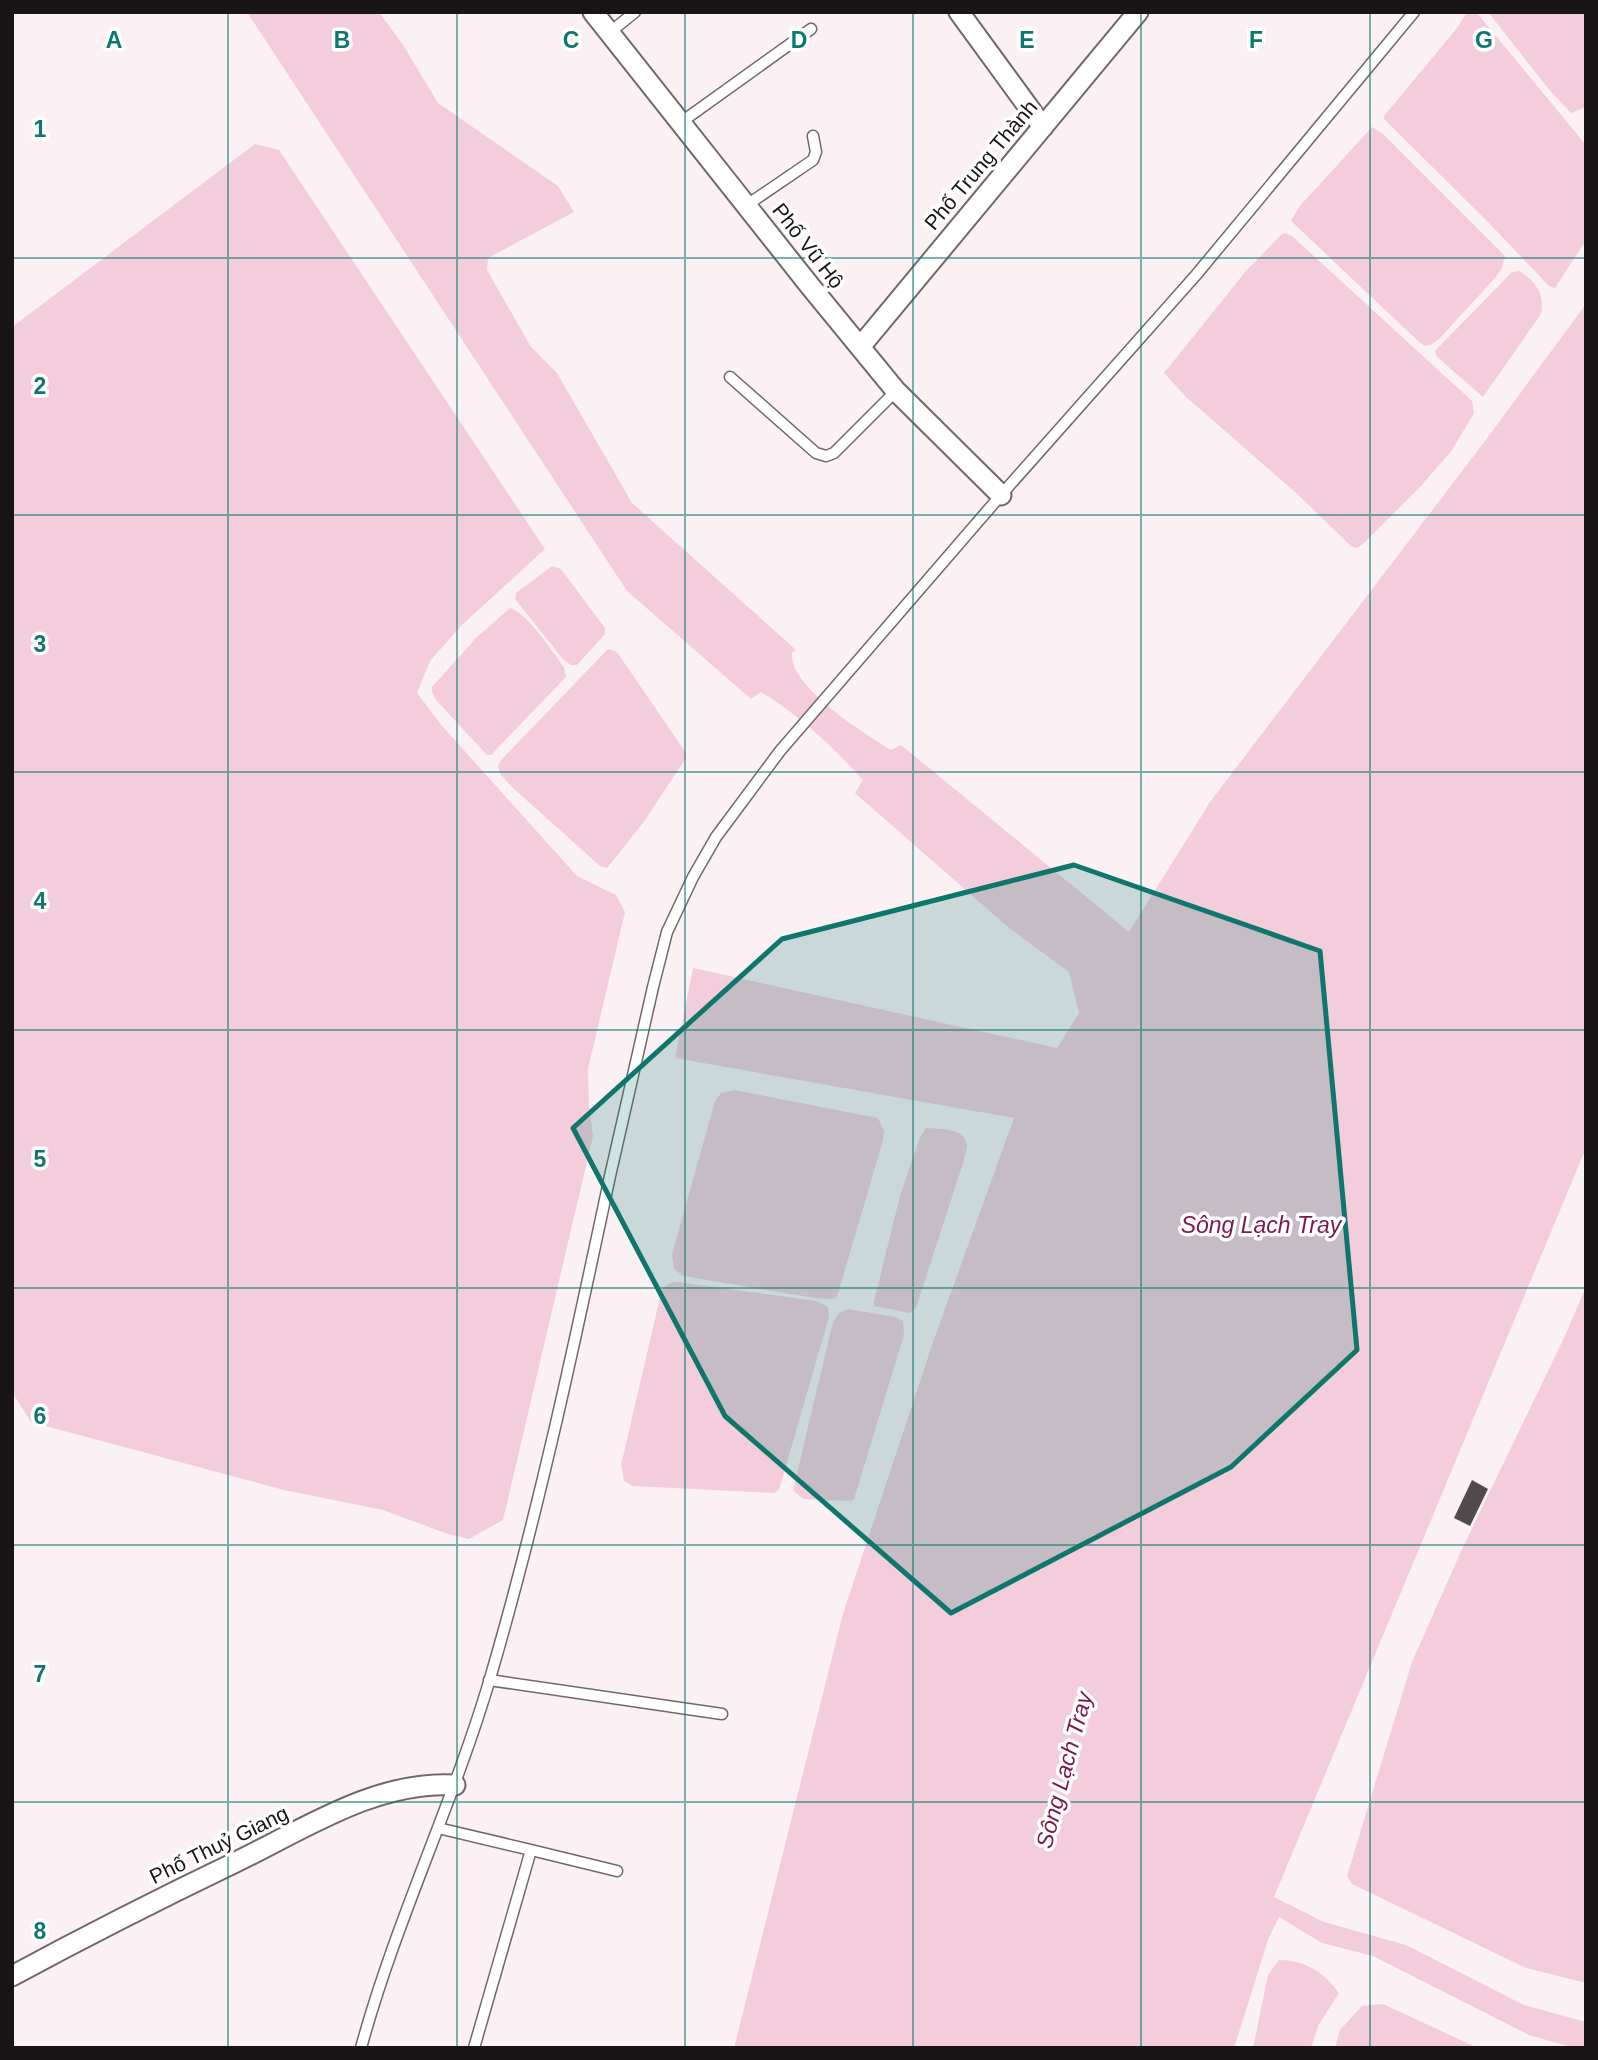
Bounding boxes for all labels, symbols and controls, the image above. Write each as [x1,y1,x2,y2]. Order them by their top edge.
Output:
text: A [106,27,122,53]
text: B [334,27,350,53]
text: C [563,27,579,53]
text: D [791,27,807,53]
text: E [1019,27,1035,53]
text: F [1249,27,1263,53]
text: G [1475,27,1493,53]
street label: Phố Trung Thành [920,95,1041,234]
text: 1 [34,116,47,142]
street label: Phố Vũ Hộ [768,199,849,293]
text: 2 [34,373,46,399]
text: 3 [34,631,46,657]
text: 4 [34,888,47,914]
text: 5 [34,1146,47,1172]
water label: Sông Lạch Tray [1181,1212,1343,1238]
text: 6 [34,1403,46,1429]
text: 7 [34,1661,46,1687]
water label: Sông Lạch Tray [1031,1688,1098,1851]
street label: Phố Thuỷ Giang [146,1801,292,1888]
text: 8 [34,1918,47,1944]

